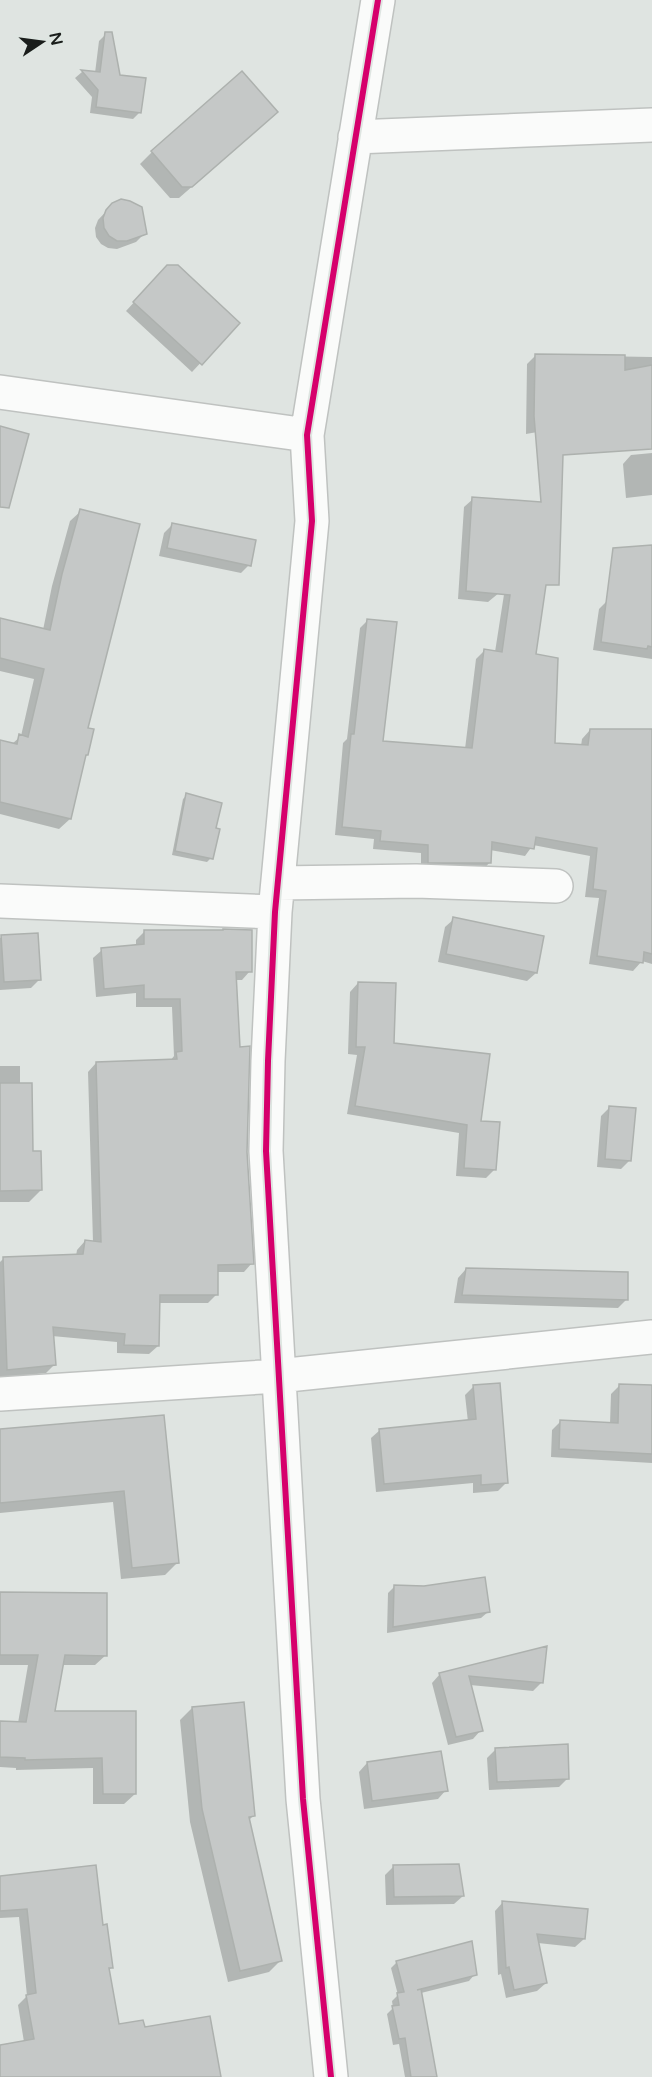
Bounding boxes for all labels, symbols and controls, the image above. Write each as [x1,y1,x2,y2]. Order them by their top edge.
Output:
north arrow [12,12,72,72]
text: N [44,30,67,47]

